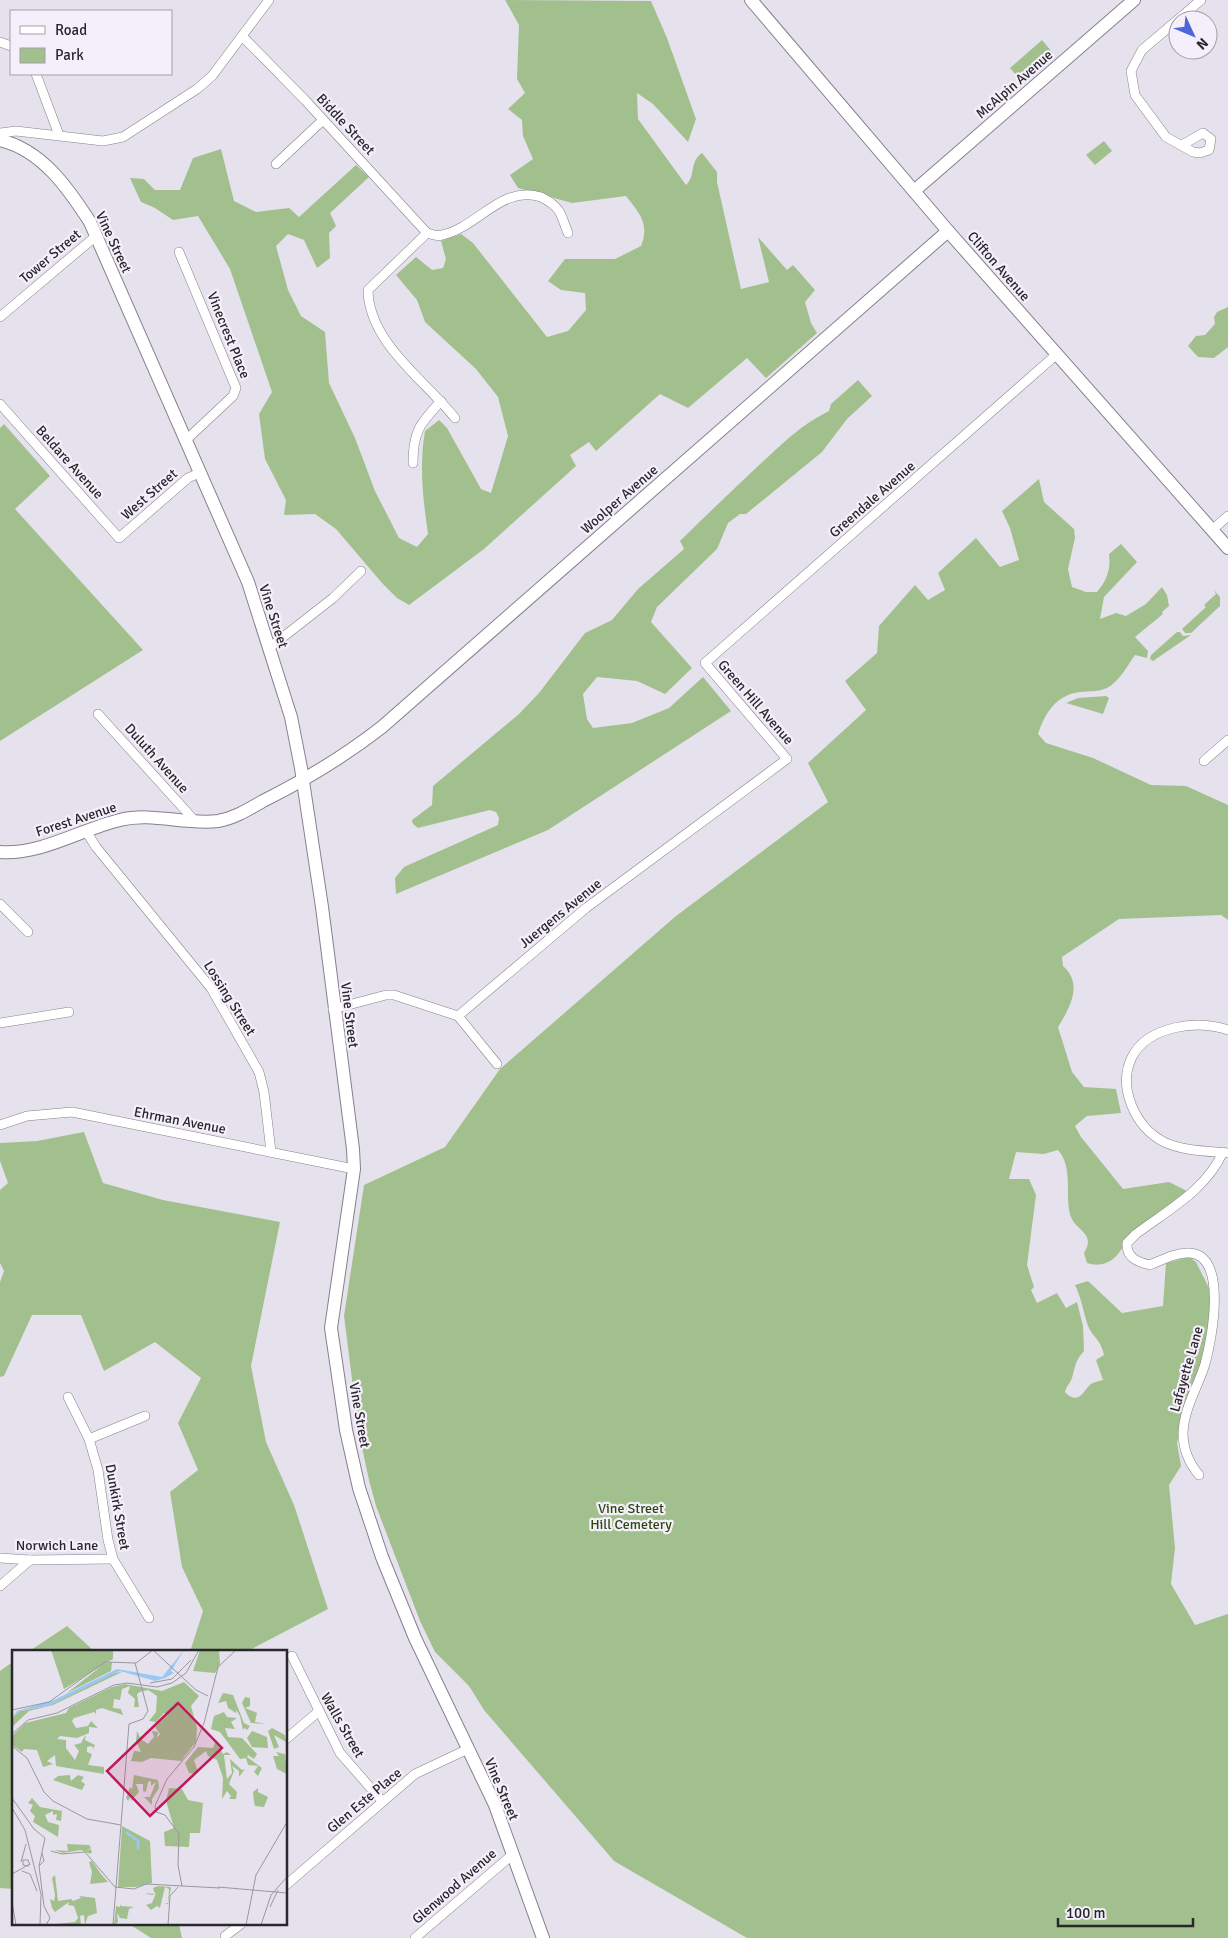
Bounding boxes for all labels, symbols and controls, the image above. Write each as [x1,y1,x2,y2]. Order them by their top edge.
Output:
legend [10,10,172,75]
north arrow [1168,10,1218,60]
text: Road [55,21,87,39]
text: N [1192,34,1211,53]
text: Park [55,46,84,64]
street label: McAlpin Avenue [972,46,1056,122]
street label: Biddle Street [313,90,378,159]
street label: Vine Street [92,209,135,276]
street label: Tower Street [16,226,84,287]
street label: Clifton Avenue [964,228,1034,305]
street label: Vinecrest Place [203,289,254,381]
street label: Beldare Avenue [32,422,107,503]
street label: Greendale Avenue [826,458,919,541]
street label: Woolper Avenue [577,461,661,537]
street label: West Street [118,465,181,523]
street label: Vine Street [255,582,292,650]
street label: Green Hill Avenue [714,656,797,748]
street label: Duluth Avenue [121,720,192,797]
street label: Forest Avenue [34,798,119,841]
street label: Juergens Avenue [516,875,605,952]
street label: Lossing Street [200,958,259,1039]
street label: Vine Street [337,981,362,1049]
street label: Ehrman Avenue [132,1103,227,1138]
street label: Lafayette Lane [1166,1325,1207,1414]
street label: Vine Street [345,1381,374,1449]
street label: Dunkirk Street [102,1463,133,1551]
park label: Vine Street Hill Cemetery [590,1500,672,1533]
street label: Norwich Lane [16,1537,98,1554]
inset map [12,1650,288,1926]
street label: Walls Street [317,1690,368,1761]
street label: Vine Street [481,1755,522,1823]
street label: Glen Este Place [324,1764,405,1837]
street label: Glenwood Avenue [409,1845,500,1928]
scale bar [1058,1896,1193,1928]
text: 100 m [1066,1904,1106,1922]

